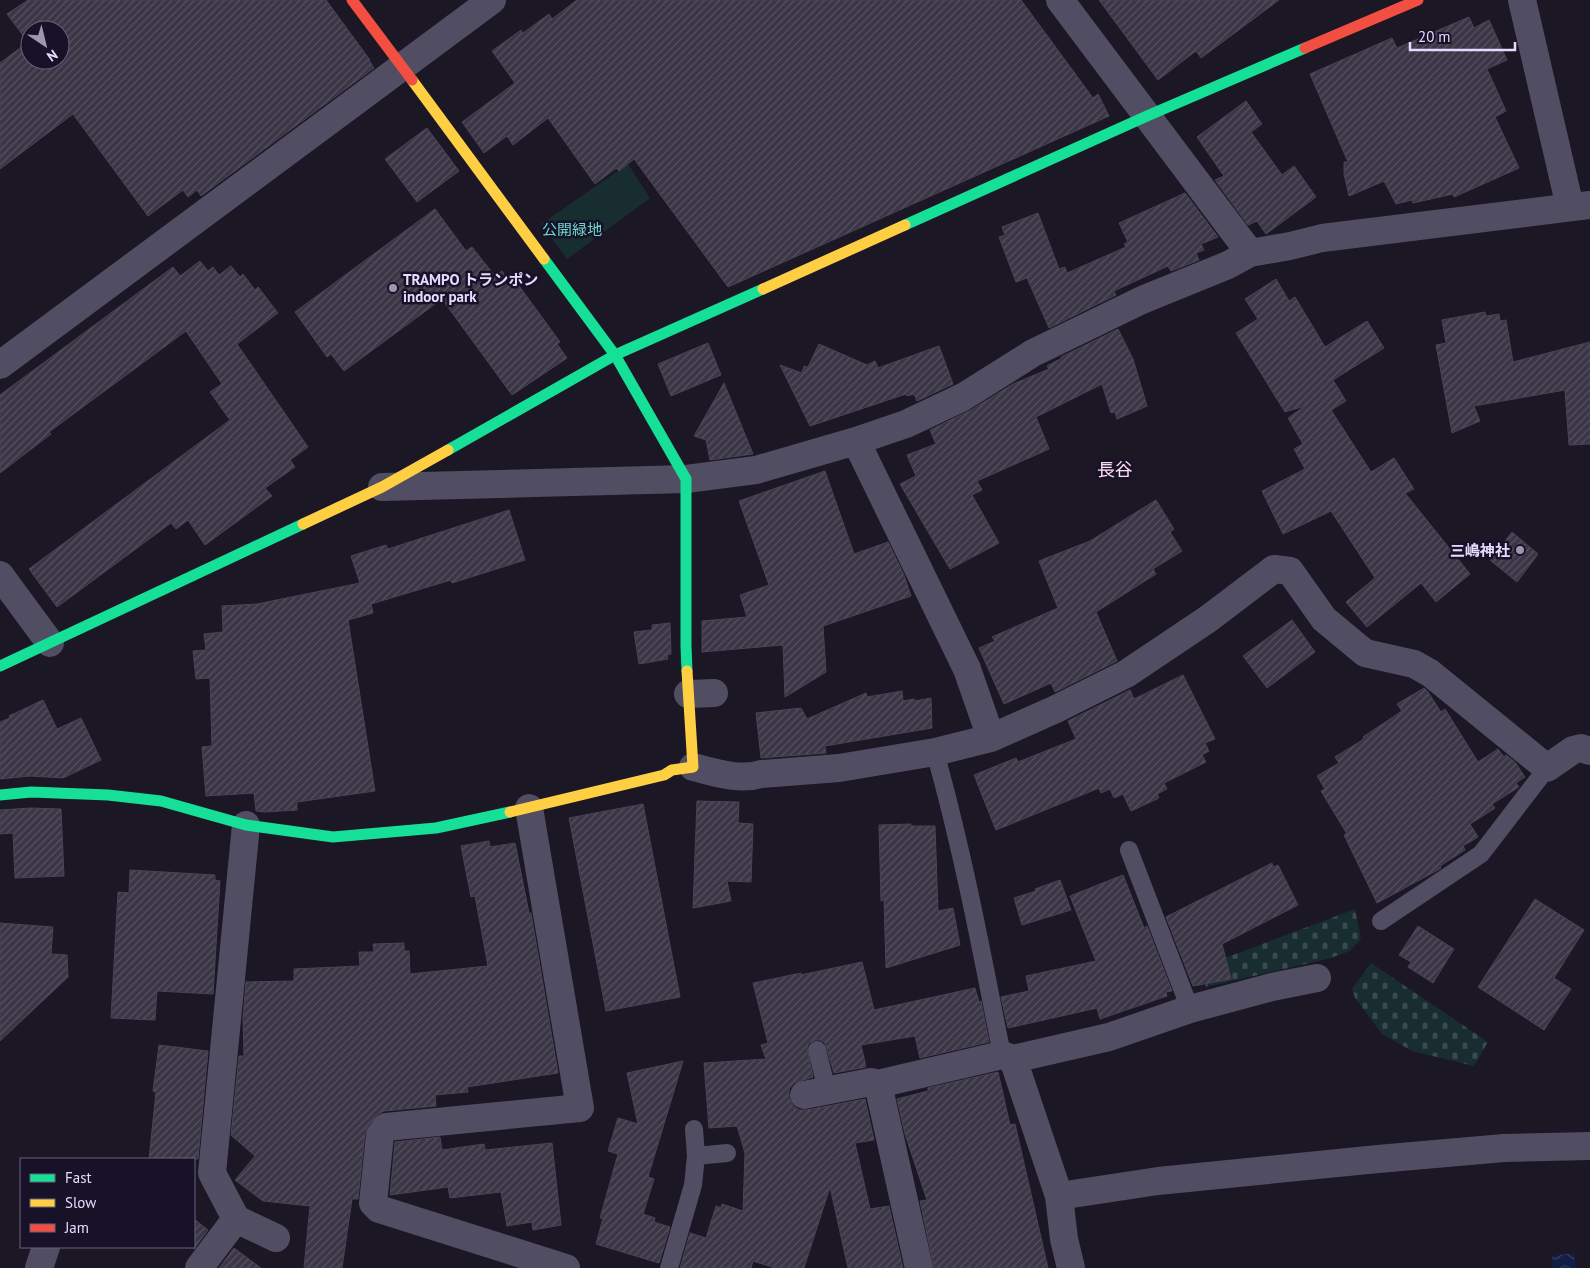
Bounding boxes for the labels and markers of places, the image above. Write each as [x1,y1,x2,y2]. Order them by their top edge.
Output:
place label: TRAMPO トランポン indoor park [403,270,538,306]
marker: TRAMPO トランポン indoor park [387,282,399,294]
place label: 三嶋神社 [1450,541,1510,560]
marker: 三嶋神社 [1514,544,1526,556]

